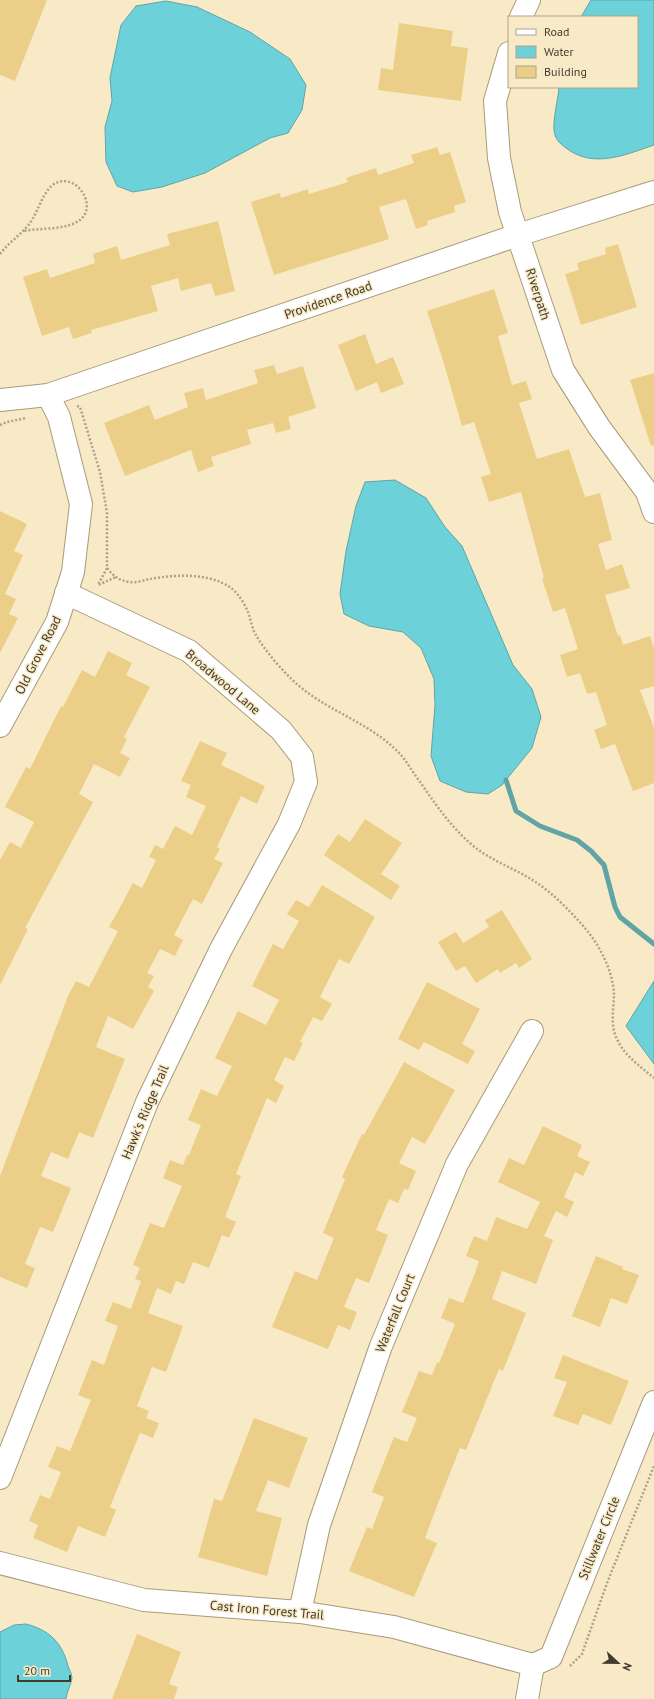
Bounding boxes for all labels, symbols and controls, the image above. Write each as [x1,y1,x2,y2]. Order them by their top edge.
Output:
legend [508,16,638,88]
text: Road [544,24,569,39]
text: Water [544,44,574,59]
text: Building [544,64,587,79]
street label: Riverpath [522,266,554,322]
street label: Providence Road [282,277,374,323]
street label: Old Grove Road [11,613,65,697]
street label: Broadwood Lane [182,646,264,718]
street label: Hawk's Ridge Trail [117,1062,173,1162]
street label: Waterfall Court [371,1270,419,1355]
street label: Stillwater Circle [574,1494,624,1582]
street label: Cast Iron Forest Trail [209,1597,325,1623]
north arrow [598,1643,638,1683]
scale bar [18,1657,70,1683]
text: N [619,1661,635,1673]
text: 20 m [24,1663,50,1678]

